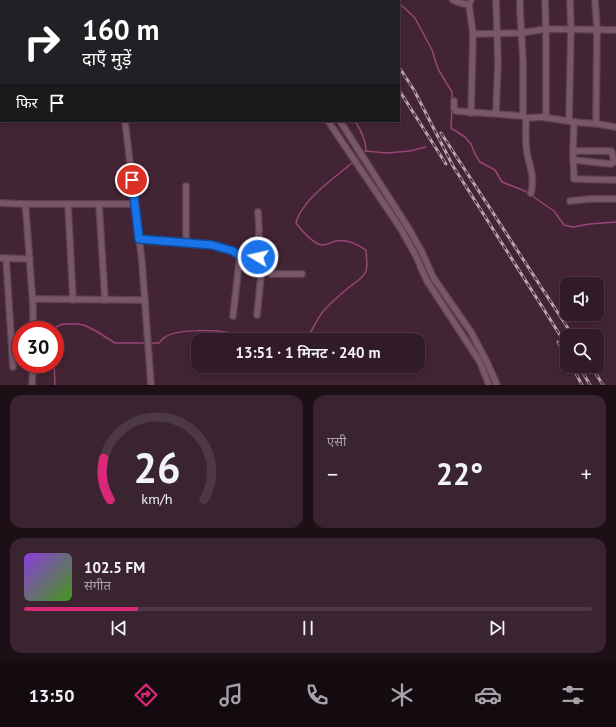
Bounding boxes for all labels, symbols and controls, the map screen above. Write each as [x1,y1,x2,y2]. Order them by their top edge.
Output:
text: 160 m [82,11,159,48]
icon: right [16,16,68,68]
text: दाएँ मुड़ें [82,47,131,70]
icon: arrive [46,92,68,114]
text: फिर [16,93,38,112]
pin [115,163,149,197]
icon: arrive [121,169,143,191]
position arrow [237,236,279,278]
map controls [560,277,604,373]
button: sound [560,277,604,321]
speed limit sign: 30 [12,321,64,373]
button: search [560,329,604,373]
text: 13:51 · 1 मिनट · 240 m [236,343,380,362]
text: एसी [327,433,346,450]
text: 26 [133,440,180,493]
text: 22° [436,454,483,493]
text: − [327,460,338,488]
text: + [581,460,592,488]
text: km/h [141,488,172,507]
text: 102.5 FM [84,558,145,577]
text: संगीत [84,577,111,594]
icon: previous [108,617,130,639]
icon: pause [297,617,319,639]
icon: next [486,617,508,639]
icon: directions [132,681,160,709]
icon: music [217,681,245,709]
icon: phone [303,681,331,709]
icon: climate [388,681,416,709]
icon: car [474,681,502,709]
icon: filters [559,681,587,709]
text: 13:50 [29,684,74,707]

